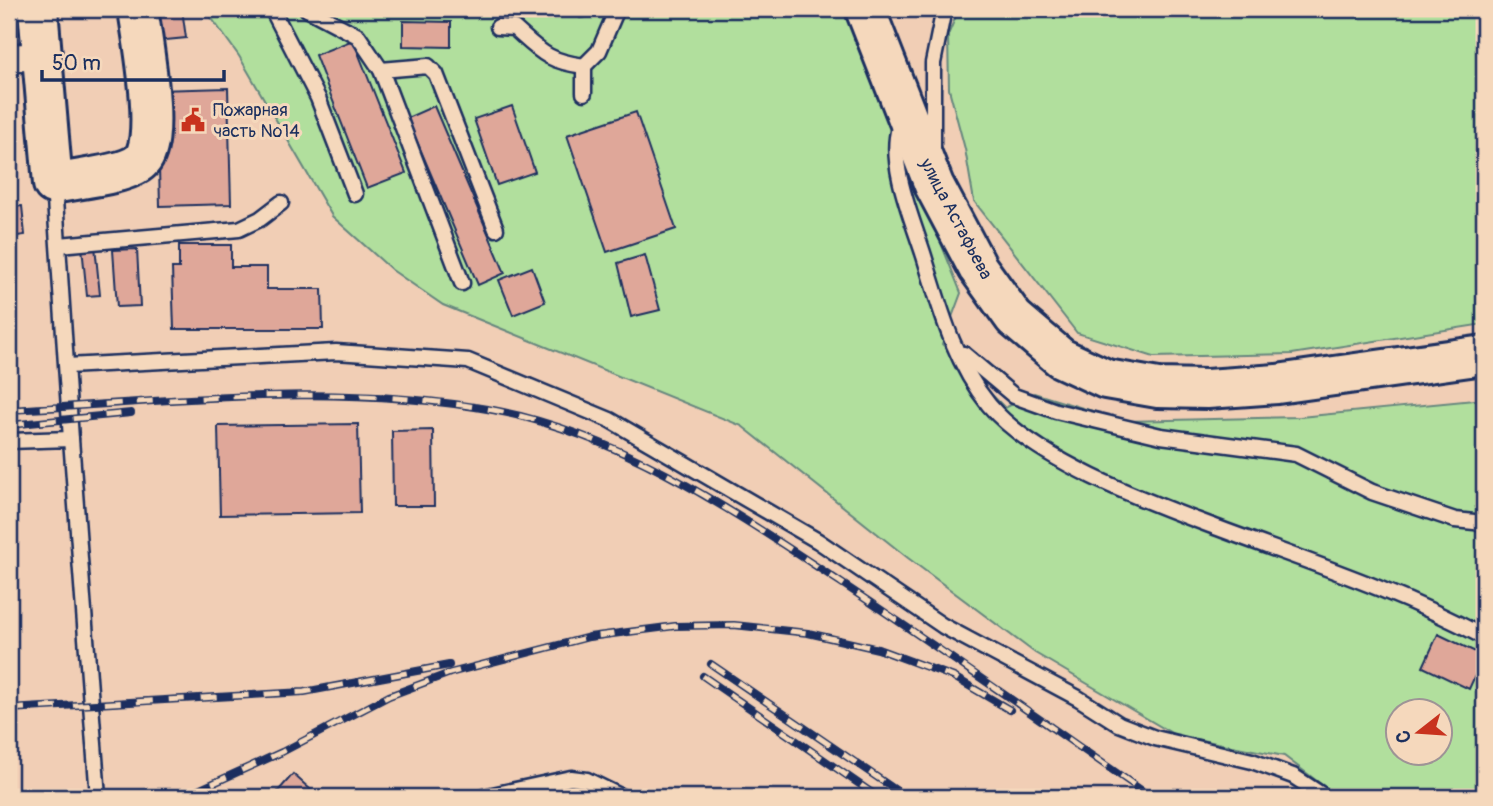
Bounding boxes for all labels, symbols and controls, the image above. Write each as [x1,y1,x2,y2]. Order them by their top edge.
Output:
scale bar [42,38,224,82]
text: 50 m [52,50,101,77]
place label: Пожарная часть №14 [213,99,300,143]
public building icon: Пожарная часть №14 [179,106,207,134]
street label: улица Астафьева [914,154,998,283]
north arrow [1384,698,1454,768]
text: С [1390,727,1417,746]

